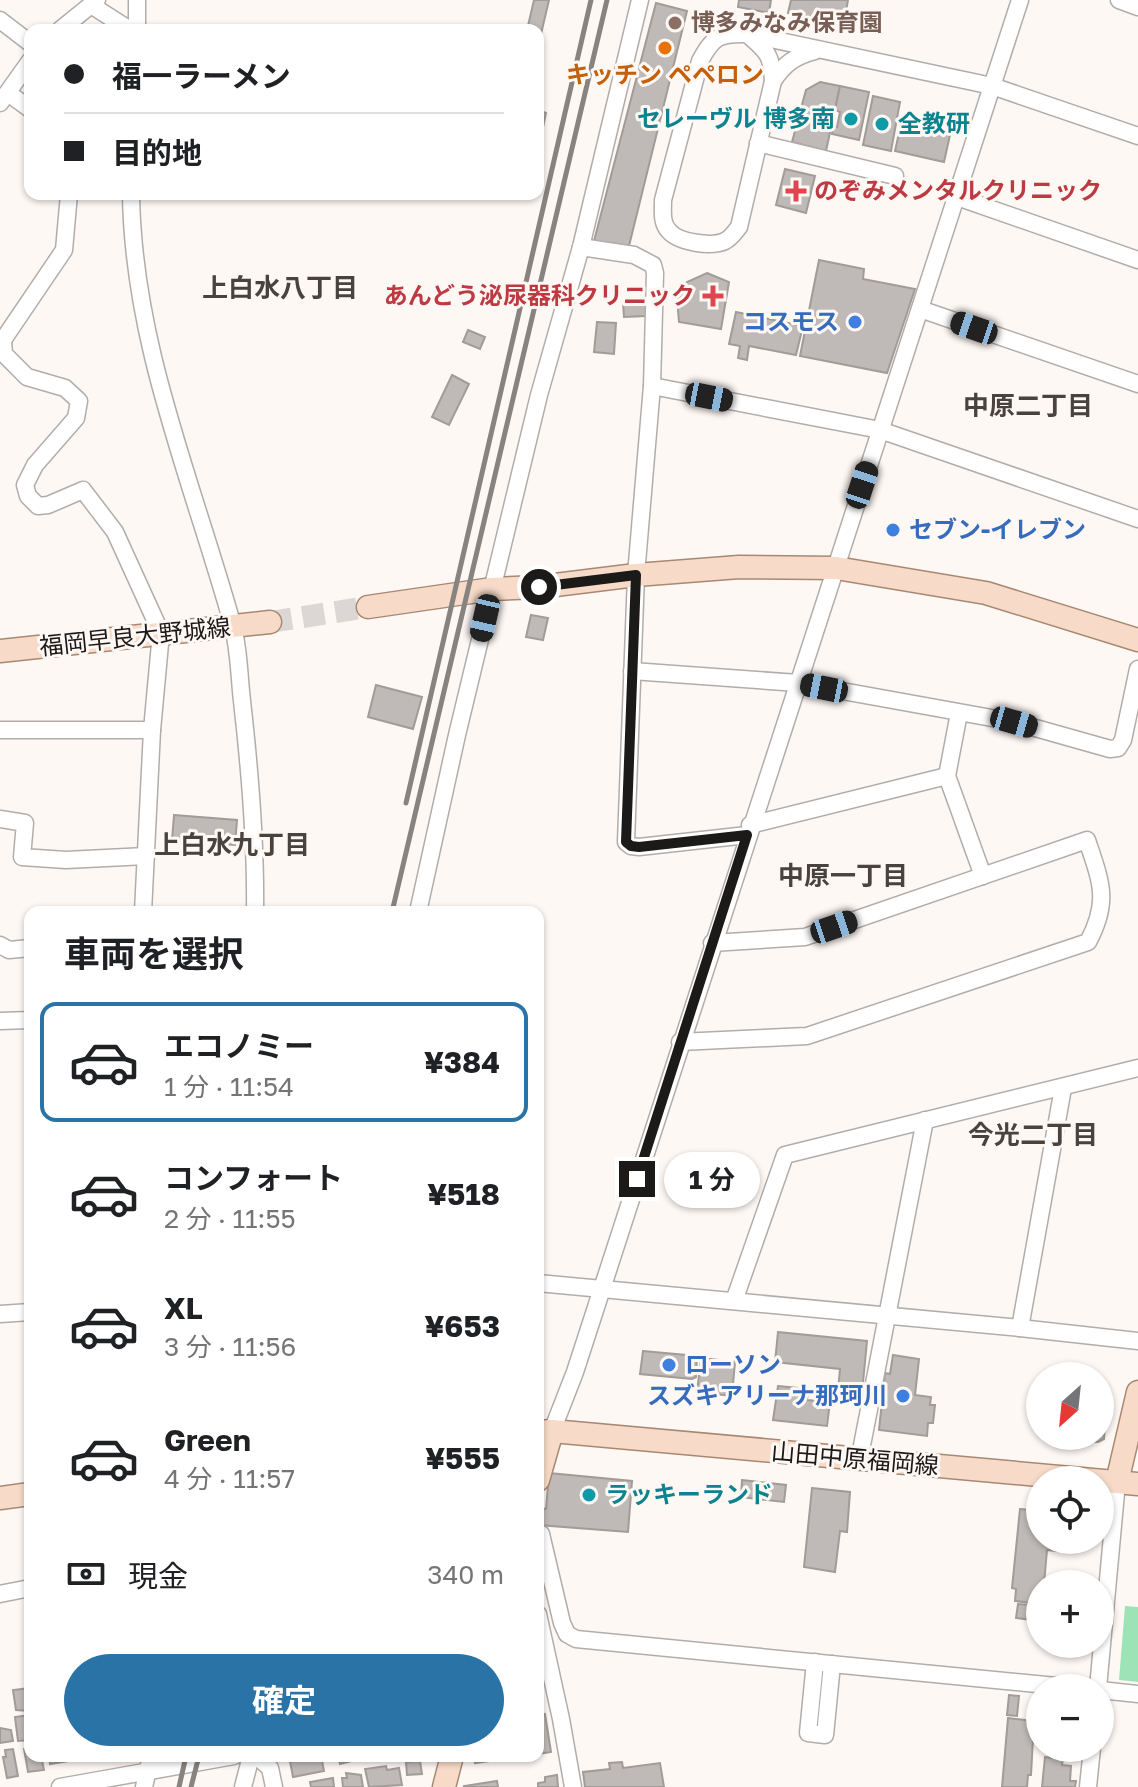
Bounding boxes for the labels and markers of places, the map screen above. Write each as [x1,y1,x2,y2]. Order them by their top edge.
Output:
place label: 博多みなみ保育園 [691,7,883,36]
marker: 博多みなみ保育園 [666,14,684,32]
marker: キッチン ペペロン [656,39,674,57]
place label: キッチン ペペロン [566,59,764,88]
place label: セレーヴル 博多南 [637,103,835,132]
place label: 全教研 [898,108,970,137]
marker: セレーヴル 博多南 [842,110,860,128]
marker: 全教研 [873,115,891,133]
place label: のぞみメンタルクリニック [814,175,1102,204]
marker: のぞみメンタルクリニック [785,180,807,202]
place label: あんどう泌尿器科クリニック [384,280,695,309]
marker: あんどう泌尿器科クリニック [702,285,724,307]
place label: コスモス [743,306,839,335]
marker: コスモス [846,313,864,331]
place label: セブン-イレブン [909,514,1086,543]
marker: セブン-イレブン [884,521,902,539]
place label: ローソン [685,1349,781,1378]
marker: ローソン [660,1356,678,1374]
place label: スズキアリーナ那珂川 [647,1380,887,1409]
marker: スズキアリーナ那珂川 [894,1387,912,1405]
place label: ラッキーランド [605,1479,773,1508]
marker: ラッキーランド [580,1486,598,1504]

